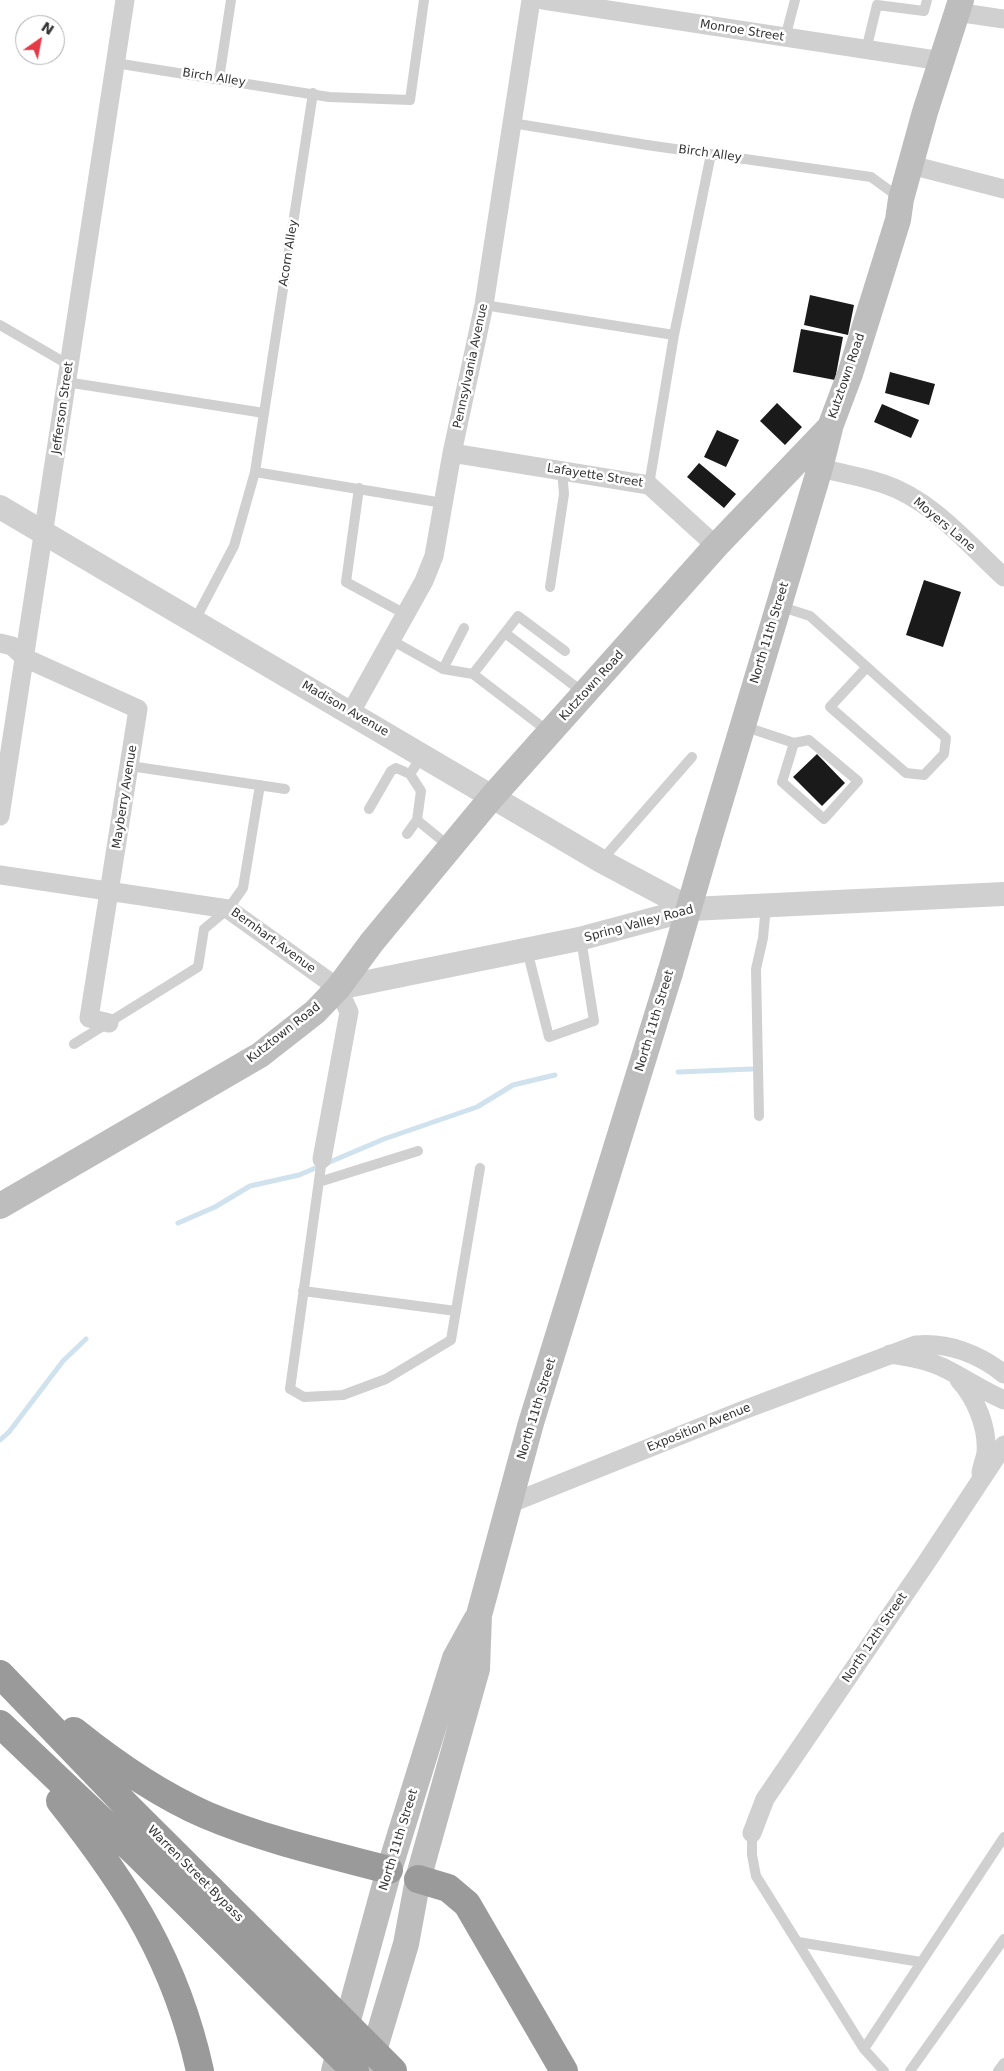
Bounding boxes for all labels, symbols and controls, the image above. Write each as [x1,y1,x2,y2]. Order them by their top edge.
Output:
north arrow [15,15,65,65]
street label: Monroe Street [699,17,785,45]
text: N [38,18,57,38]
street label: Birch Alley [181,66,247,90]
street label: Birch Alley [677,142,743,166]
street label: Acorn Alley [277,219,301,287]
street label: Pennsylvania Avenue [451,302,491,430]
street label: Kutztown Road [826,331,868,421]
street label: Jefferson Street [49,361,77,455]
street label: Lafayette Street [546,461,644,491]
street label: Moyers Lane [910,495,978,555]
street label: North 11th Street [748,581,792,685]
street label: Kutztown Road [557,648,627,724]
street label: Madison Avenue [299,678,391,740]
street label: Mayberry Avenue [110,744,140,850]
street label: Spring Valley Road [583,903,695,945]
street label: Bernhart Avenue [228,906,318,976]
street label: North 11th Street [633,969,677,1073]
street label: Kutztown Road [244,1000,324,1066]
street label: North 11th Street [515,1357,559,1461]
street label: Exposition Avenue [645,1401,753,1455]
street label: North 12th Street [840,1590,910,1686]
street label: North 11th Street [377,1788,421,1892]
street label: Warren Street Bypass [144,1823,246,1925]

